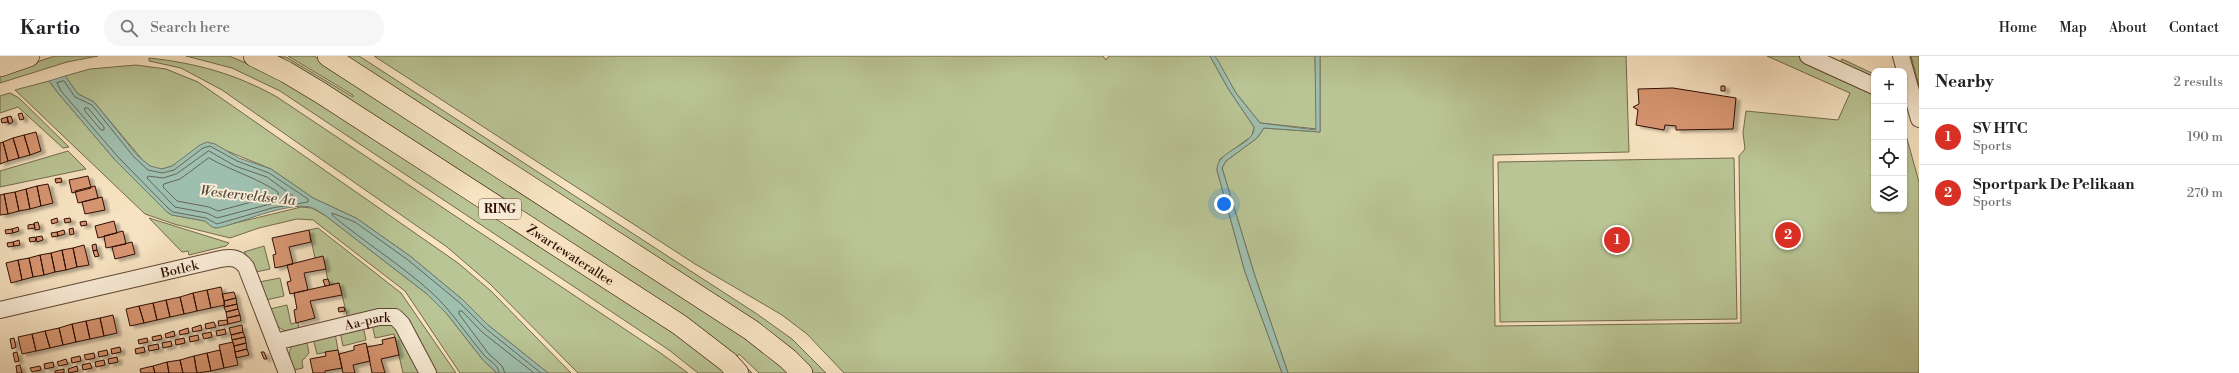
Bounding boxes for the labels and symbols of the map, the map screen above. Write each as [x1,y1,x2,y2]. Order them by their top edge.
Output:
water label: Westerveldse Aa [199,182,297,210]
your location [1214,194,1234,214]
road number: RING [479,199,521,219]
pin: 2 [1775,220,1801,250]
street label: Zwartewaterallee [524,221,617,290]
pin: 1 [1604,225,1630,255]
street label: Botlek [158,257,201,282]
street label: Aa-park [342,310,392,334]

